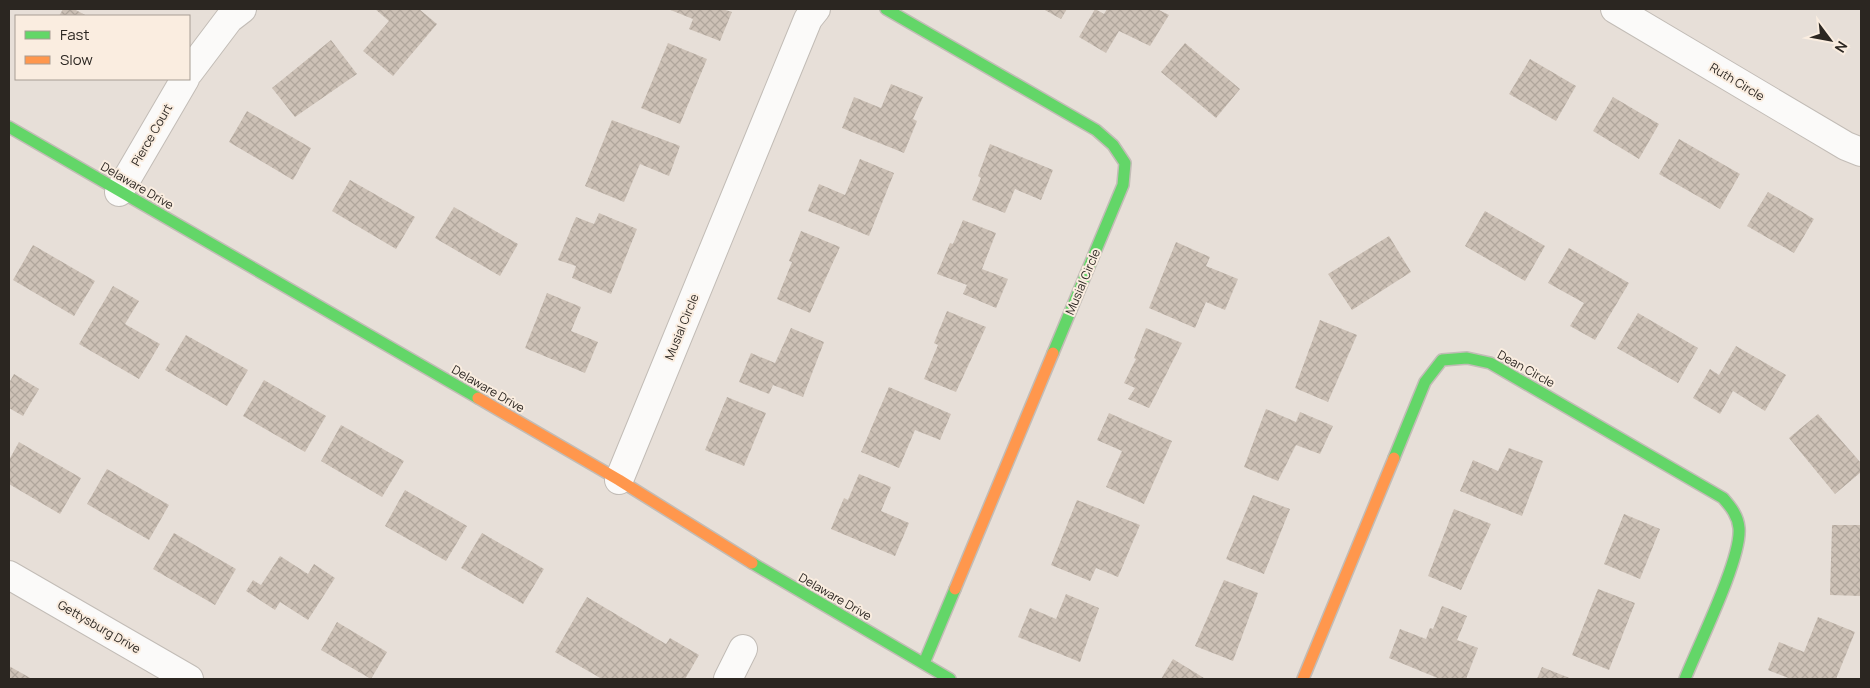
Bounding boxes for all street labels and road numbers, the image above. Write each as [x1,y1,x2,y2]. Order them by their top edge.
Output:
street label: Ruth Circle [1707,59,1768,105]
street label: Pierce Court [127,100,176,169]
street label: Delaware Drive [98,158,177,213]
street label: Musial Circle [1061,246,1104,317]
street label: Musial Circle [661,291,703,362]
street label: Dean Circle [1495,346,1558,391]
street label: Delaware Drive [449,361,528,416]
street label: Delaware Drive [796,569,875,624]
street label: Gettysburg Drive [55,596,144,657]

